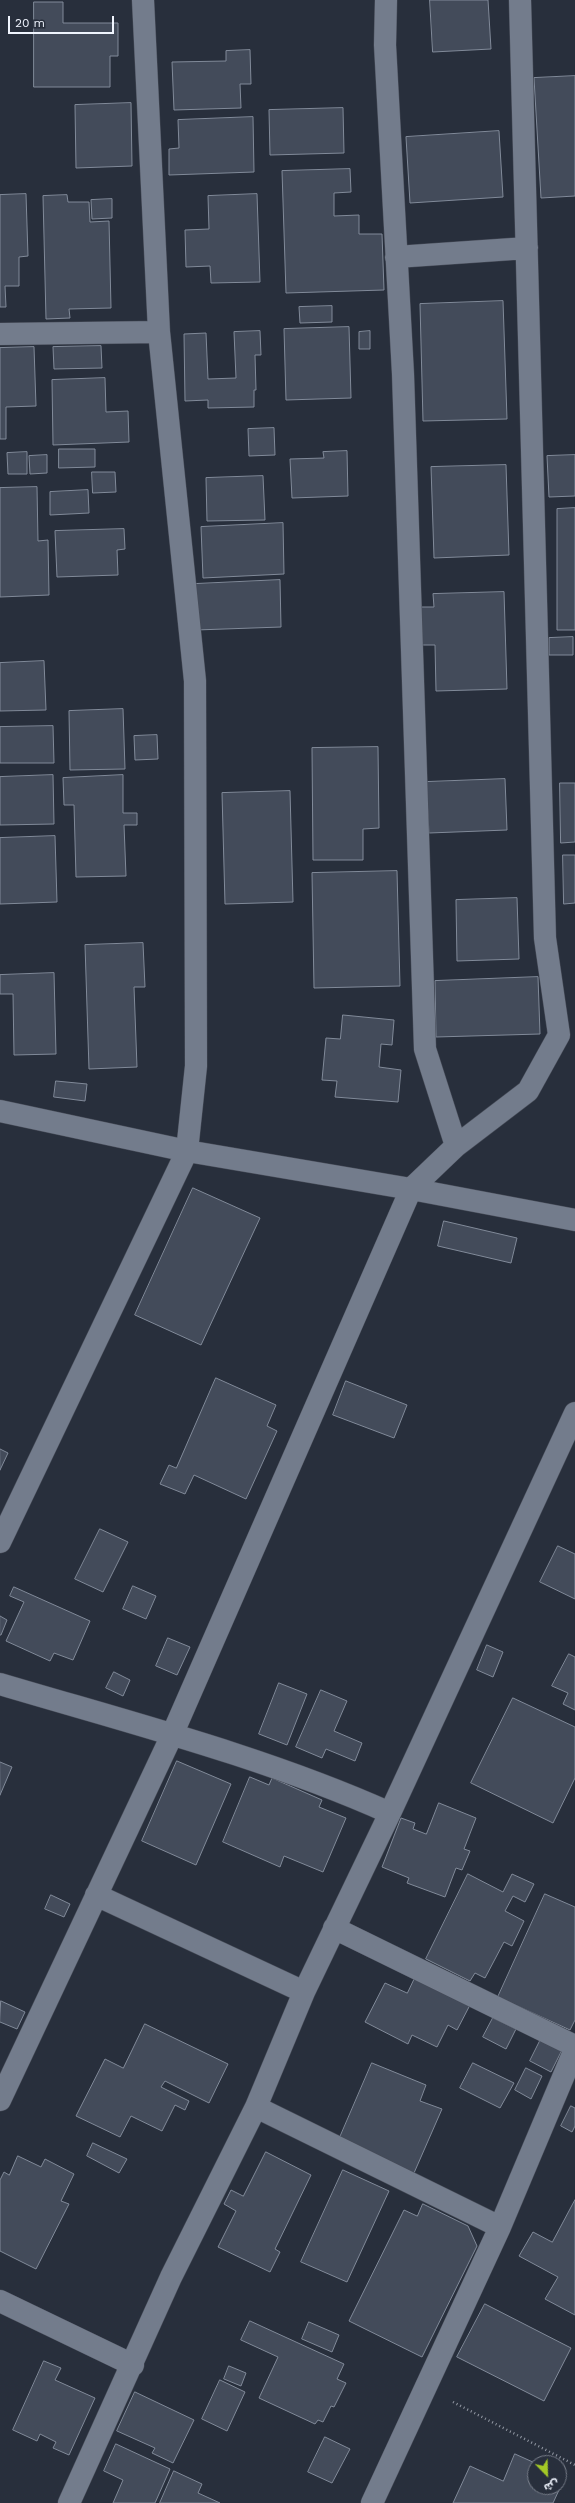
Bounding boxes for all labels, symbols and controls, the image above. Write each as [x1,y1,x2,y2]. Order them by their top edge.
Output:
scale bar [10,8,116,34]
text: 20 m [15,16,45,30]
north arrow [527,2455,567,2495]
text: ش [542,2477,561,2495]

